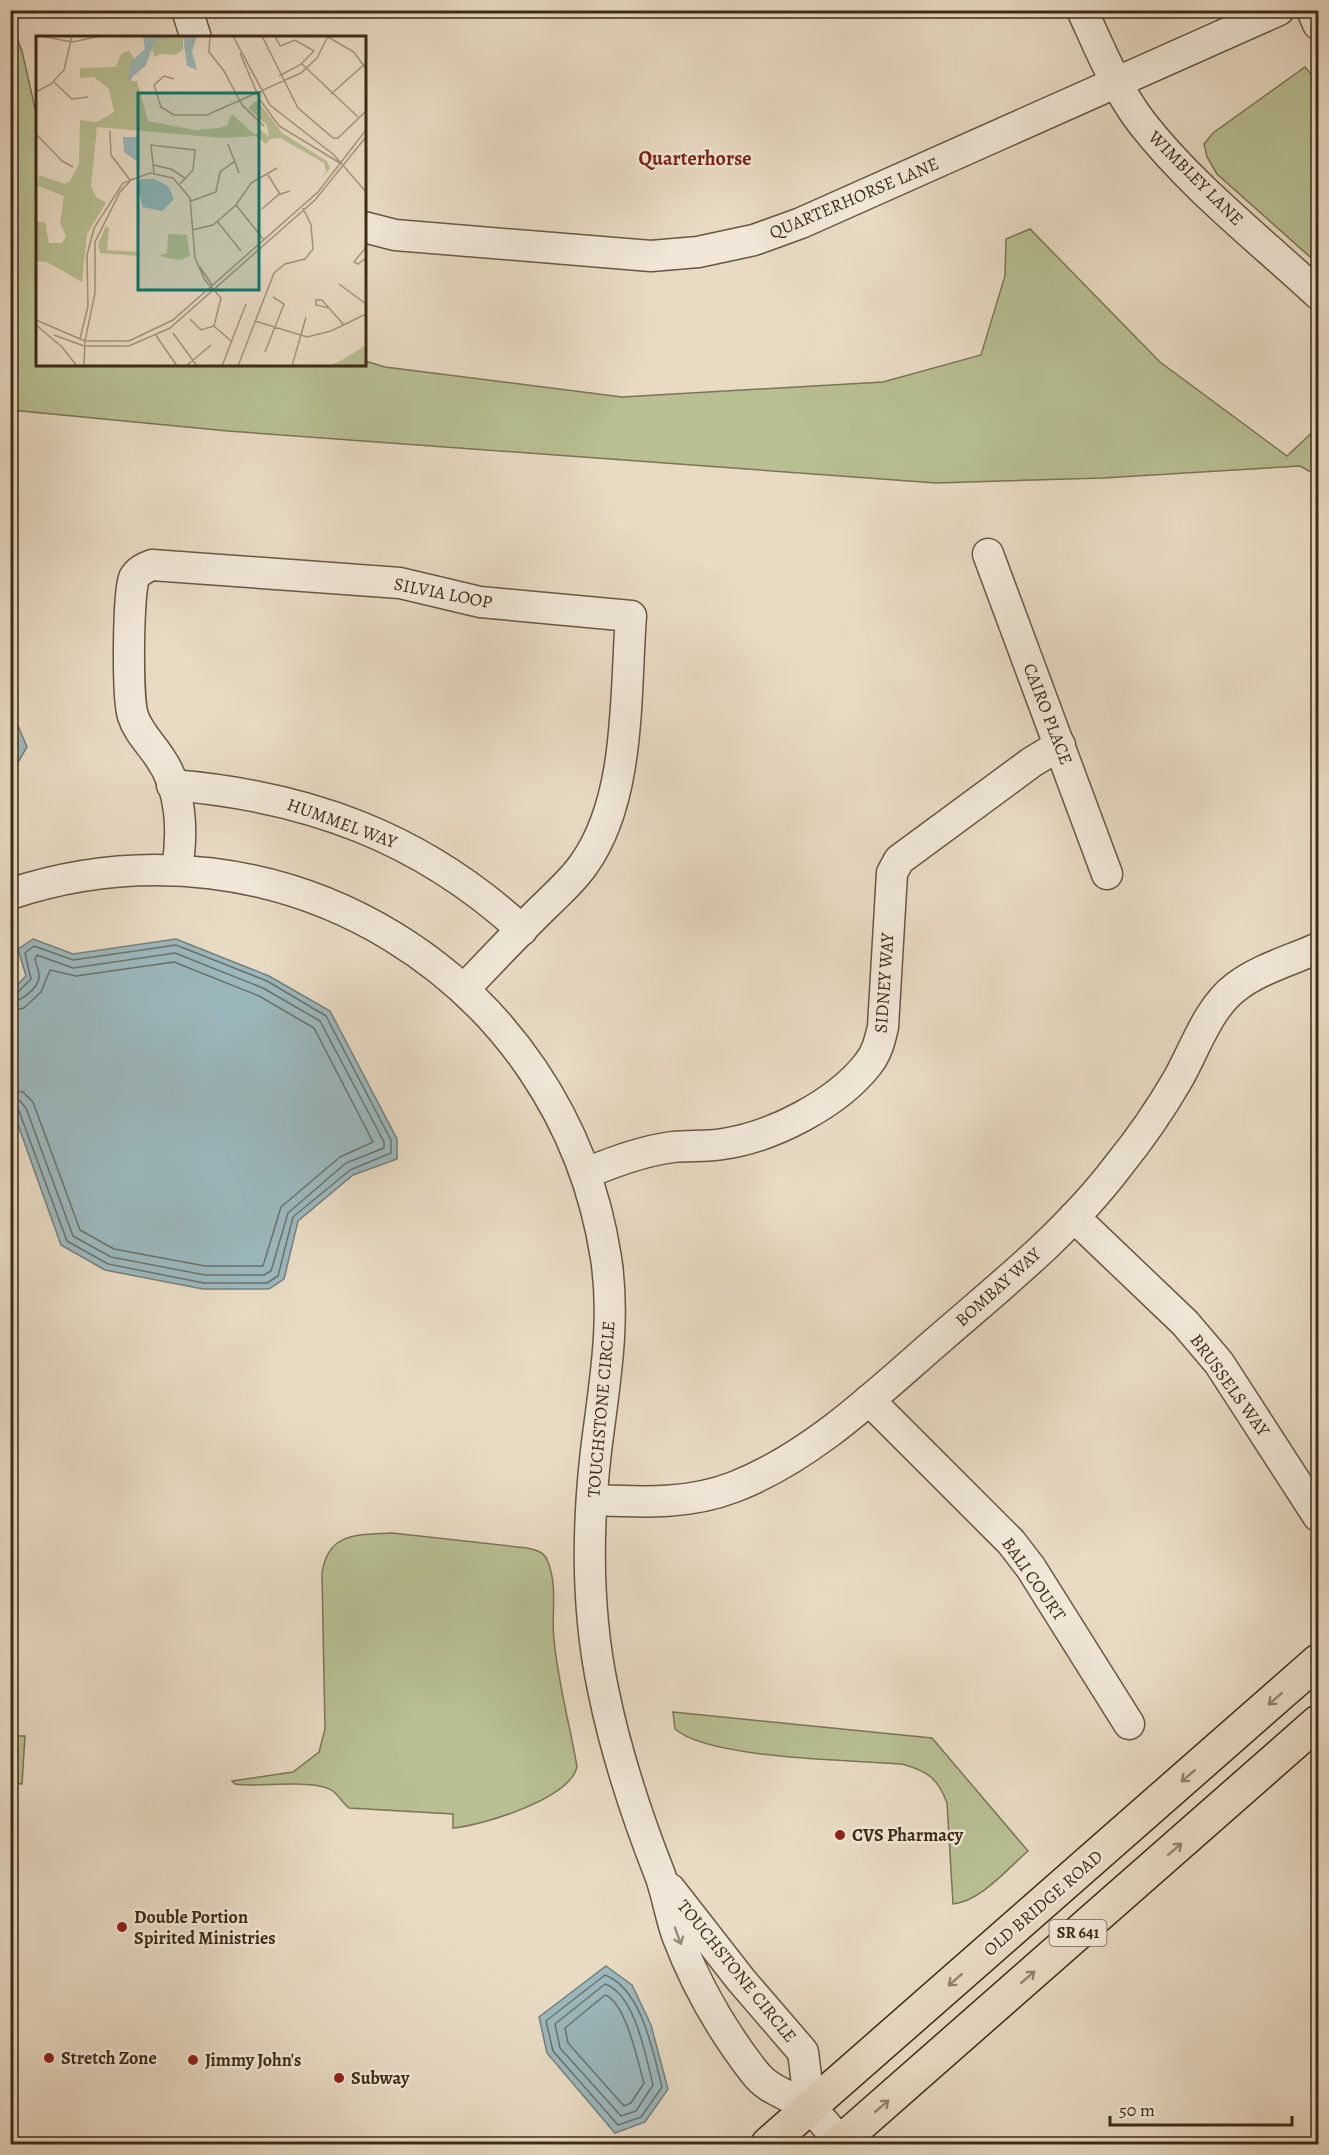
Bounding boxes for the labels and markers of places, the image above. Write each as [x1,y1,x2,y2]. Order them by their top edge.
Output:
place label: CVS Pharmacy [852,1823,964,1847]
marker: CVS Pharmacy [833,1828,847,1842]
place label: Double Portion Spirited Ministries [134,1905,276,1950]
marker: Double Portion Spirited Ministries [115,1920,129,1934]
place label: Stretch Zone [61,2046,157,2070]
place label: Jimmy John's [205,2048,301,2072]
marker: Stretch Zone [42,2051,56,2065]
marker: Jimmy John's [186,2053,200,2067]
place label: Subway [351,2066,410,2090]
marker: Subway [332,2071,346,2085]

